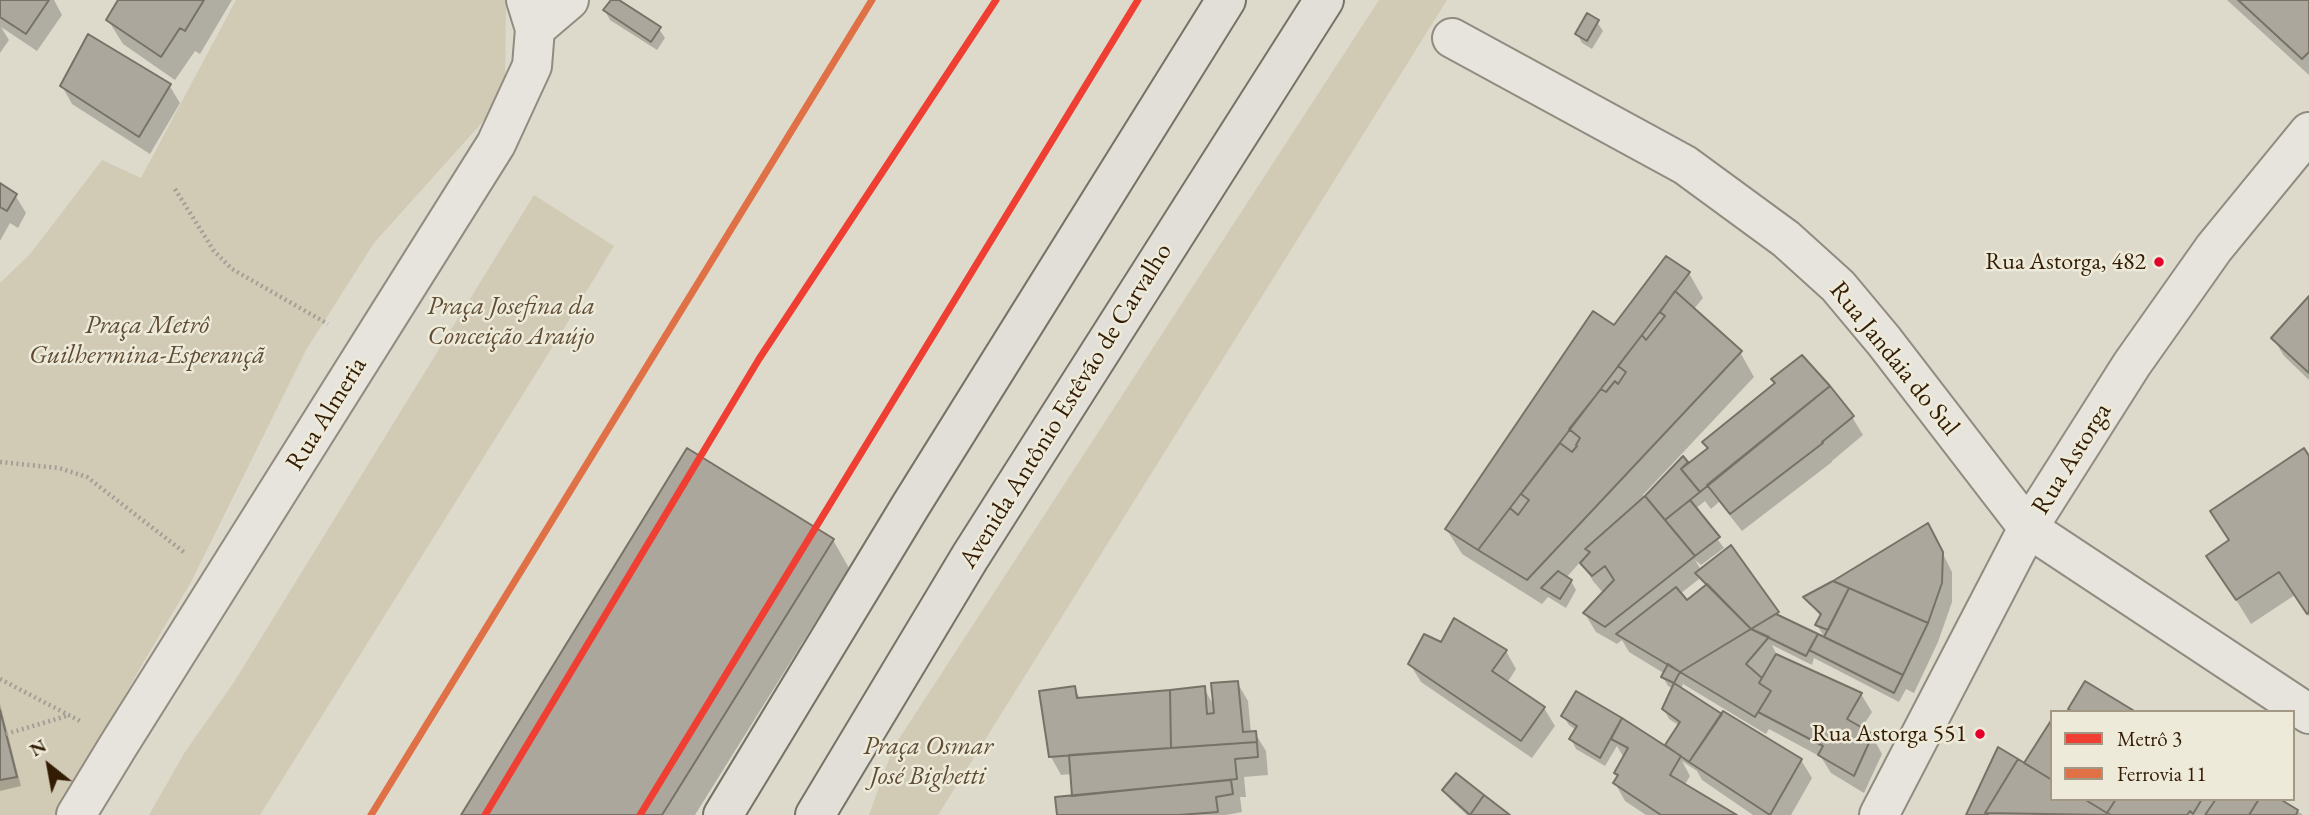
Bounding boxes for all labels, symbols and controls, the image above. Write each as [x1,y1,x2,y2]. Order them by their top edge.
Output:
street label: Avenida Antônio Estêvão de Carvalho [953,238,1179,574]
place label: Rua Astorga, 482 [1985,248,2146,276]
marker: Rua Astorga, 482 [2152,255,2166,269]
street label: Rua Jandaia do Sul [1822,276,1966,442]
park label: Praça Josefina da Conceição Araújo [427,291,595,352]
park label: Praça Metrô Guilhermina-Esperançã [29,310,265,372]
street label: Rua Almeria [280,352,374,476]
street label: Rua Astorga [2025,397,2119,521]
legend [2050,710,2295,801]
place label: Rua Astorga 551 [1812,720,1967,748]
text: Metrô 3 [2117,725,2182,752]
marker: Rua Astorga 551 [1973,727,1987,741]
north arrow [14,731,84,801]
park label: Praça Osmar José Bighetti [863,731,993,792]
text: N [25,733,51,762]
text: Ferrovia 11 [2117,760,2207,787]

